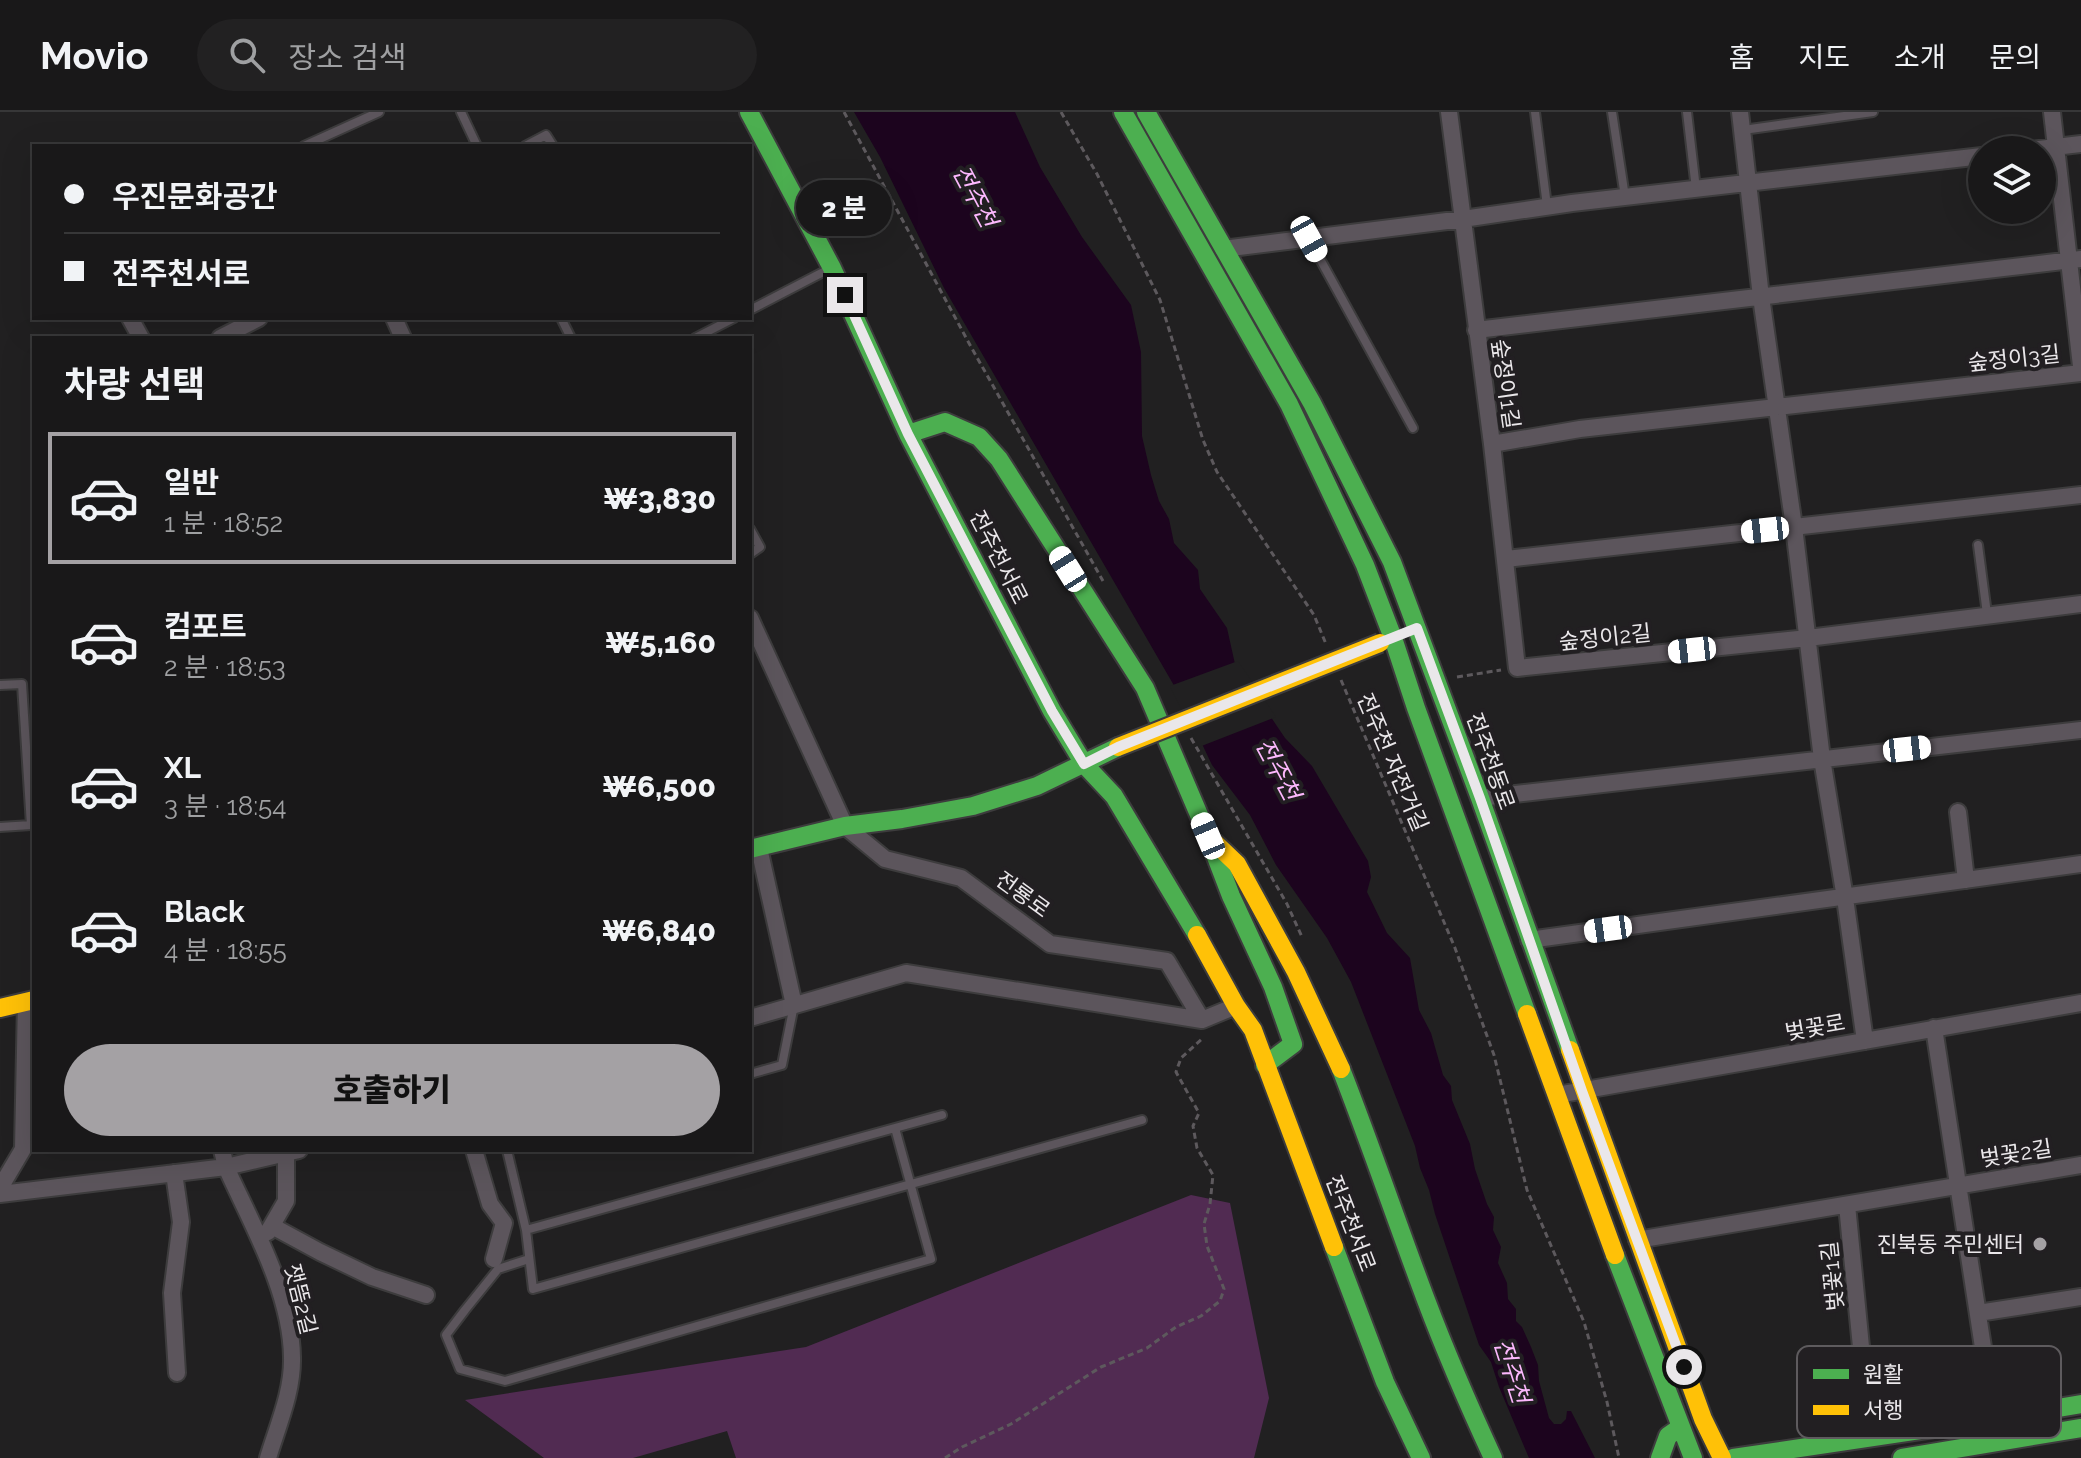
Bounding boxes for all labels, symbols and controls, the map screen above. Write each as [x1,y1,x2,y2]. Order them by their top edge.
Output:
search box [197,19,757,91]
text: Movio [40,33,149,78]
icon: search [225,33,269,77]
text: 장소 검색 [289,40,407,75]
text: 홈 [1729,41,1754,74]
text: 지도 [1798,41,1850,74]
text: 소개 [1894,41,1945,74]
text: 문의 [1989,41,2041,74]
map controls [1968,136,2056,224]
button: layers [1968,136,2056,224]
water label: 전주천 [947,160,1005,235]
text: 우진문화공간 [112,179,278,214]
callout: 2 분 [797,179,893,235]
text: 2 분 [821,193,867,223]
car [1287,212,1331,266]
text: 전주천서로 [112,256,250,291]
route end [827,277,863,313]
street label: 숲정이1길 [1487,337,1525,431]
street label: 숲정이3길 [1967,340,2061,376]
text: 차량 선택 [64,363,205,405]
icon: car [68,462,140,534]
text: 일반 [164,465,219,500]
text: ₩3,830 [603,481,716,516]
street label: 전주천서로 [964,506,1034,608]
text: 1 분 · 18:52 [164,508,283,538]
car [1740,516,1790,544]
car [1045,542,1091,596]
icon: car [68,606,140,678]
text: 컴포트 [164,609,247,644]
street label: 숲정이2길 [1558,619,1652,655]
text: ₩5,160 [605,625,716,660]
car [1667,636,1717,664]
text: 2 분 · 18:53 [164,652,286,682]
street label: 전주천 자전거길 [1352,689,1434,835]
street label: 전주천동로 [1461,709,1521,813]
water label: 전주천 [1250,733,1308,808]
car [1882,735,1932,763]
icon: car [68,750,140,822]
text: XL [164,750,201,785]
text: ₩6,500 [602,769,716,804]
text: 3 분 · 18:54 [164,791,286,821]
car [1188,809,1228,863]
street label: 전룡로 [991,866,1055,922]
icon: car [68,894,140,966]
text: Black [164,894,245,929]
text: ₩6,840 [602,913,716,948]
car [1583,914,1633,944]
text: 4 분 · 18:55 [164,935,287,965]
street label: 벚꽃로 [1783,1009,1847,1045]
button: 호출하기 [64,1044,720,1136]
street label: 벚꽃2길 [1978,1135,2054,1171]
street label: 전주천서로 [1321,1171,1381,1275]
place label: 진북동 주민센터 [1877,1231,2024,1257]
marker: 진북동 주민센터 [2031,1235,2049,1253]
street label: 벚꽃1길 [1815,1240,1849,1312]
street label: 잿뜸2길 [280,1261,322,1337]
water label: 전주천 [1488,1335,1537,1410]
legend [1797,1346,2061,1438]
route start [1666,1349,1702,1385]
text: 원활 [1863,1361,1903,1387]
text: 서행 [1863,1397,1903,1423]

